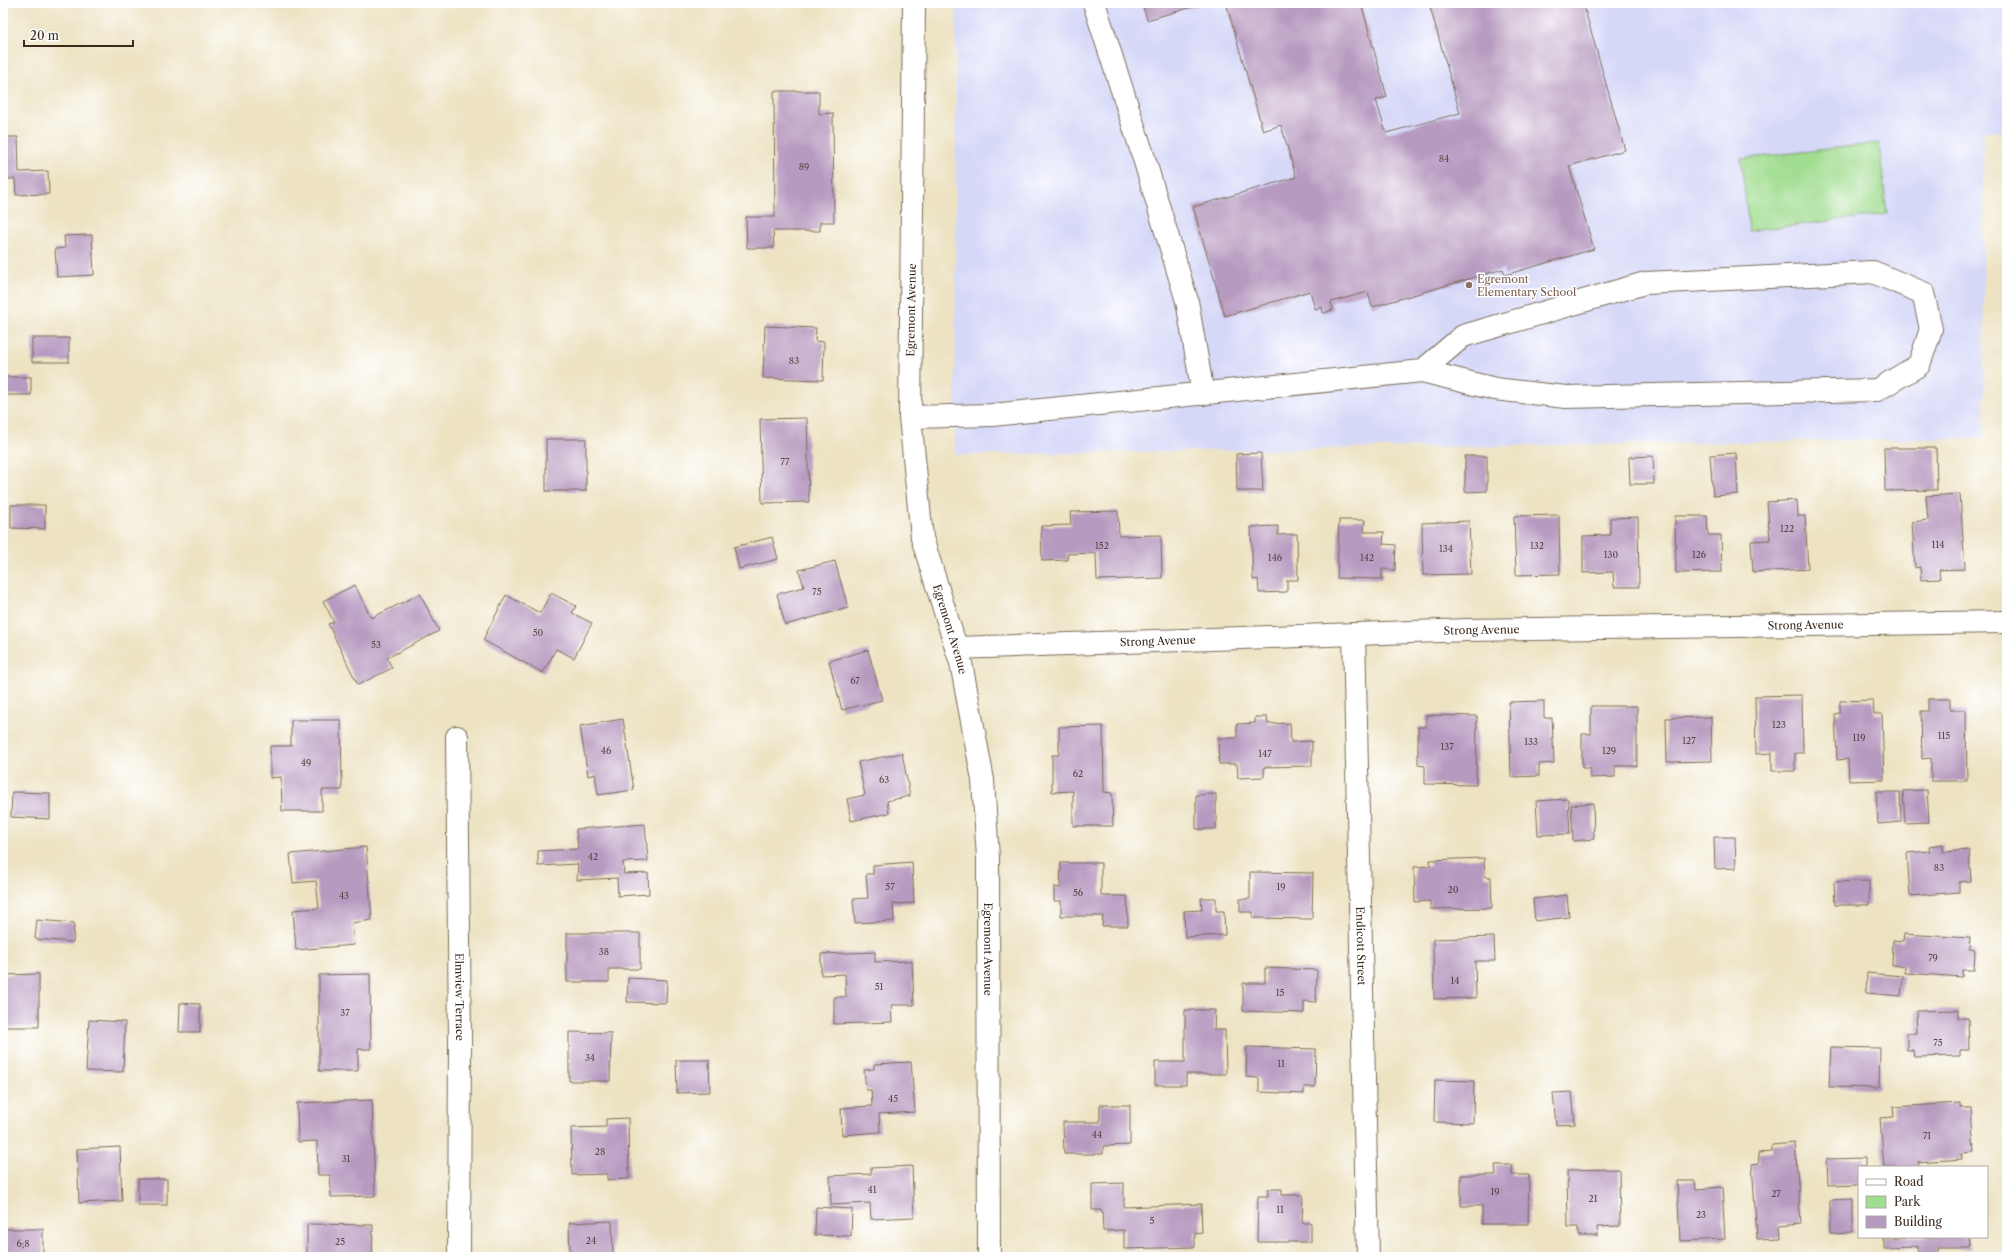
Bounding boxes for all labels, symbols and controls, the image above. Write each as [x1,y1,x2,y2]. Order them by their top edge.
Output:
scale bar [24,22,133,48]
text: 20 m [30,28,59,43]
house number: 84 [1439,153,1449,164]
house number: 89 [799,161,809,172]
street label: Egremont Avenue [903,263,919,357]
place label: Egremont Elementary School [1477,272,1577,299]
marker: Egremont Elementary School [1464,280,1474,290]
house number: 83 [789,355,799,366]
house number: 77 [781,456,790,467]
house number: 122 [1780,523,1794,534]
house number: 114 [1932,539,1944,550]
house number: 152 [1095,540,1109,551]
house number: 132 [1530,540,1544,551]
house number: 134 [1439,543,1453,554]
house number: 130 [1604,549,1619,560]
house number: 126 [1692,549,1706,560]
house number: 146 [1268,552,1282,563]
house number: 142 [1360,552,1374,563]
street label: Egremont Avenue [930,582,970,675]
house number: 75 [812,586,822,597]
street label: Strong Avenue [1768,617,1844,633]
street label: Strong Avenue [1443,622,1520,638]
house number: 50 [533,627,544,638]
street label: Strong Avenue [1120,633,1196,649]
house number: 53 [371,639,381,650]
house number: 67 [850,675,860,686]
house number: 123 [1772,719,1786,730]
house number: 115 [1938,730,1950,741]
house number: 119 [1853,732,1865,743]
house number: 127 [1682,735,1696,746]
house number: 133 [1524,736,1538,747]
house number: 137 [1440,741,1454,752]
house number: 46 [601,745,611,756]
house number: 129 [1602,745,1616,756]
house number: 147 [1258,748,1272,759]
house number: 49 [301,757,311,768]
house number: 62 [1073,768,1083,779]
house number: 63 [879,774,889,785]
house number: 42 [588,851,598,862]
house number: 83 [1934,862,1944,873]
house number: 57 [885,881,895,892]
house number: 19 [1276,881,1286,892]
house number: 20 [1448,884,1459,895]
house number: 56 [1073,887,1083,898]
house number: 43 [339,890,349,901]
street label: Egremont Avenue [981,902,995,996]
street label: Endicott Street [1353,906,1369,986]
house number: 38 [599,946,609,957]
house number: 79 [1928,952,1938,963]
street label: Elmview Terrace [452,953,467,1041]
house number: 14 [1451,975,1460,986]
house number: 51 [875,981,884,992]
house number: 15 [1276,987,1284,998]
house number: 37 [340,1007,350,1018]
house number: 75 [1933,1037,1943,1048]
house number: 34 [585,1052,595,1063]
house number: 11 [1277,1058,1285,1069]
house number: 45 [888,1093,898,1104]
house number: 44 [1092,1129,1102,1140]
house number: 71 [1923,1130,1931,1141]
house number: 28 [595,1146,605,1157]
house number: 31 [342,1153,351,1164]
legend [1858,1166,1988,1238]
text: Road [1894,1174,1924,1189]
house number: 41 [868,1184,877,1195]
house number: 19 [1490,1186,1500,1197]
house number: 27 [1771,1188,1781,1199]
house number: 21 [1589,1193,1598,1204]
text: Park [1894,1194,1921,1209]
house number: 11 [1276,1204,1284,1215]
house number: 23 [1696,1209,1706,1220]
text: Building [1894,1214,1942,1229]
house number: 5 [1150,1215,1155,1226]
house number: 24 [586,1235,596,1246]
house number: 25 [335,1236,345,1247]
house number: 6;8 [16,1238,30,1249]

